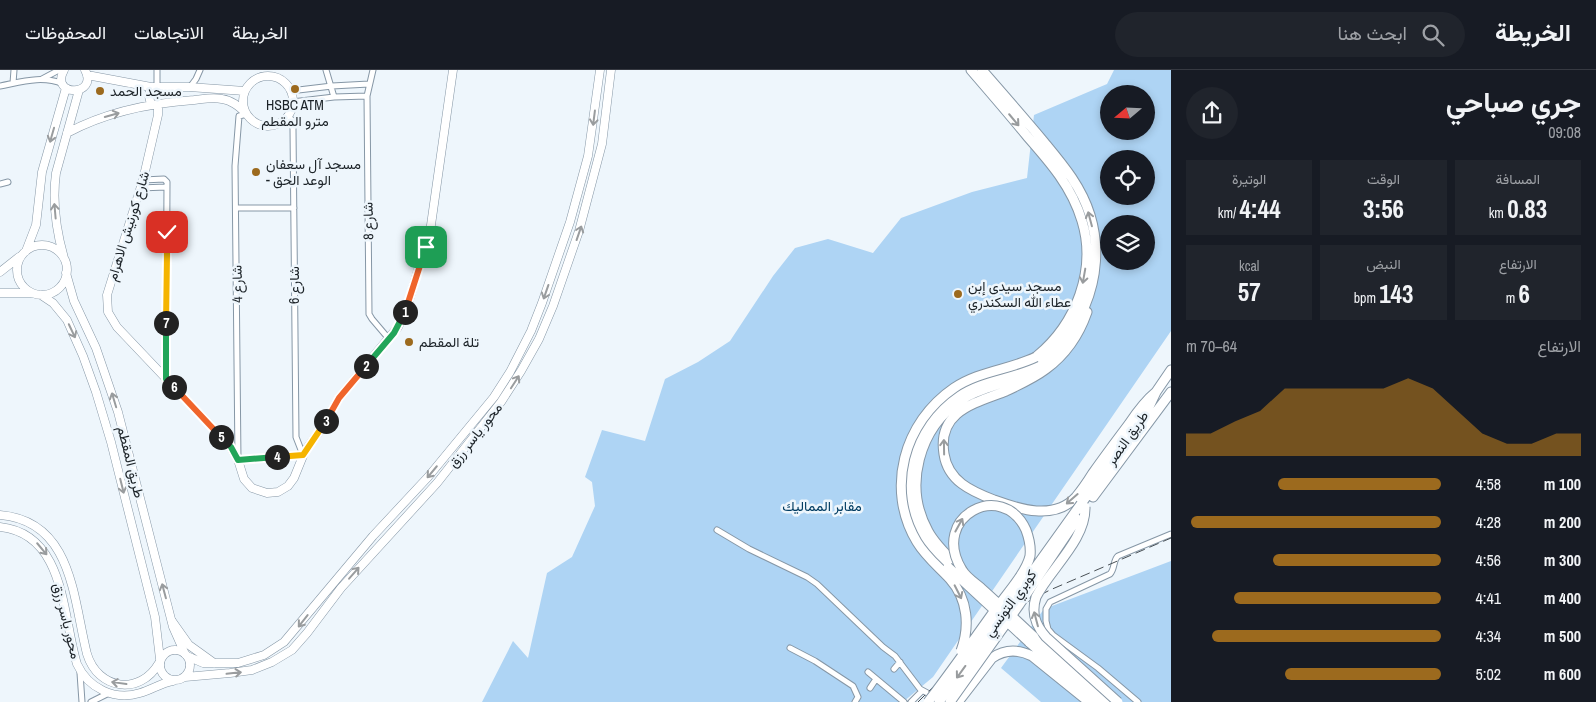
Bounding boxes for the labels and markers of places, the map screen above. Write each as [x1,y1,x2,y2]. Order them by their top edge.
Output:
place label: مسجد الحمد [110,82,182,100]
marker: HSBC ATM مترو المقطم [289,83,301,95]
marker: مسجد الحمد [94,85,106,97]
place label: HSBC ATM مترو المقطم [261,96,329,130]
place label: مسجد آل سعفان - الوعد الحق [266,155,361,189]
marker: مسجد آل سعفان - الوعد الحق [250,166,262,178]
pin [146,211,188,253]
pin [405,226,447,268]
place label: مسجد سيدى إبن عطاء الله السكندري [968,277,1071,314]
marker: مسجد سيدى إبن عطاء الله السكندري [952,288,964,300]
pin: 1 [392,300,418,324]
pin: 7 [154,310,178,336]
place label: تلة المقطم [419,333,479,351]
marker: تلة المقطم [403,336,415,348]
pin: 2 [354,354,378,378]
pin: 6 [162,374,186,400]
pin: 3 [314,408,338,434]
pin: 5 [208,424,234,450]
pin: 4 [264,444,290,470]

